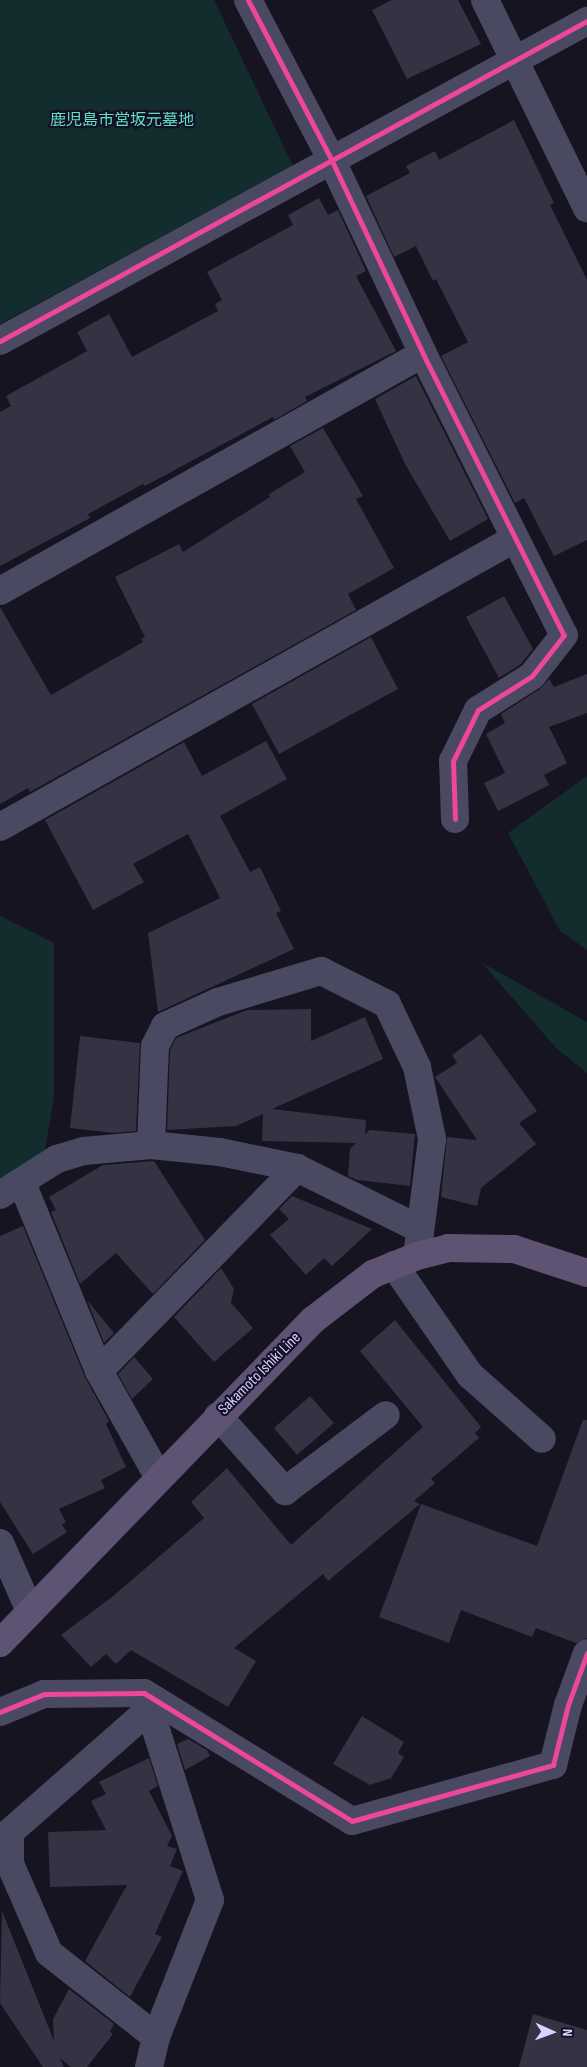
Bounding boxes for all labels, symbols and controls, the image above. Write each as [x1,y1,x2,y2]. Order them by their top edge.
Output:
park label: 鹿児島市営坂元墓地 [50,111,194,131]
street label: Sakamoto Ishiki Line [215,1329,305,1419]
north arrow [527,2007,577,2057]
text: N [559,2028,576,2037]

